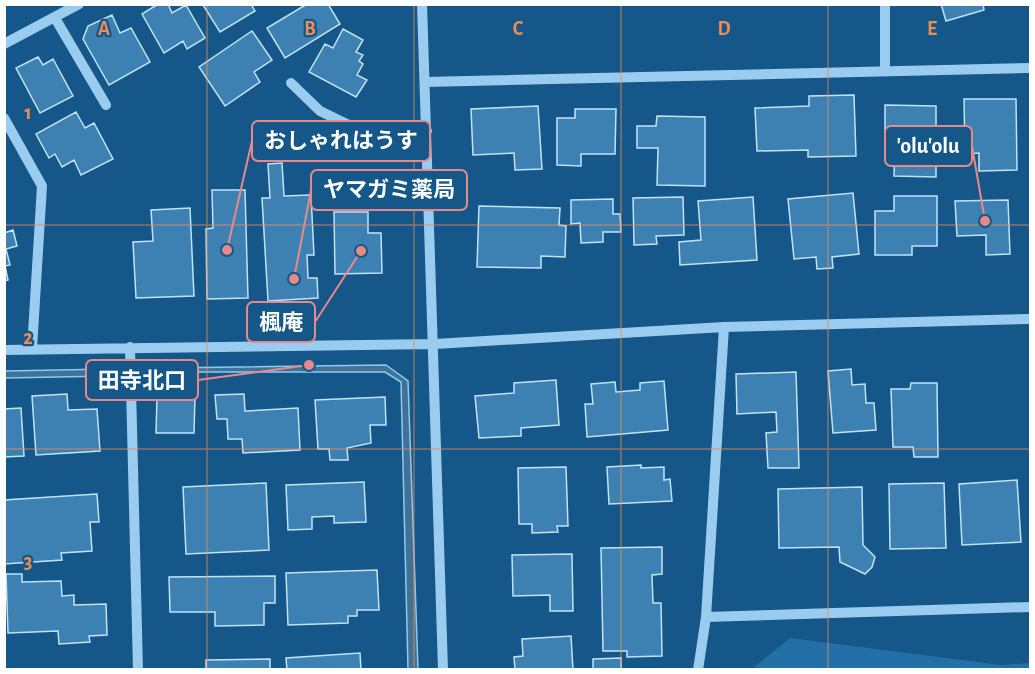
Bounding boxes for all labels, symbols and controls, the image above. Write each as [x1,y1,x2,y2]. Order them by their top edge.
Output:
text: A [98,19,110,39]
text: B [304,19,316,39]
text: C [513,19,524,39]
text: D [717,19,731,39]
text: E [927,19,937,39]
text: 1 [24,103,32,123]
callout: おしゃれはうす [252,121,430,161]
callout: 'olu'olu [885,126,972,166]
text: おしゃれはうす [264,130,418,152]
text: 'olu'olu [896,135,960,157]
callout: ヤマガミ薬局 [311,170,467,210]
text: ヤマガミ薬局 [323,178,455,201]
callout: 楓庵 [247,302,315,342]
text: 楓庵 [259,311,303,334]
text: 2 [23,328,33,348]
callout: 田寺北口 [86,360,198,400]
text: 田寺北口 [98,369,186,392]
text: 3 [24,552,32,572]

